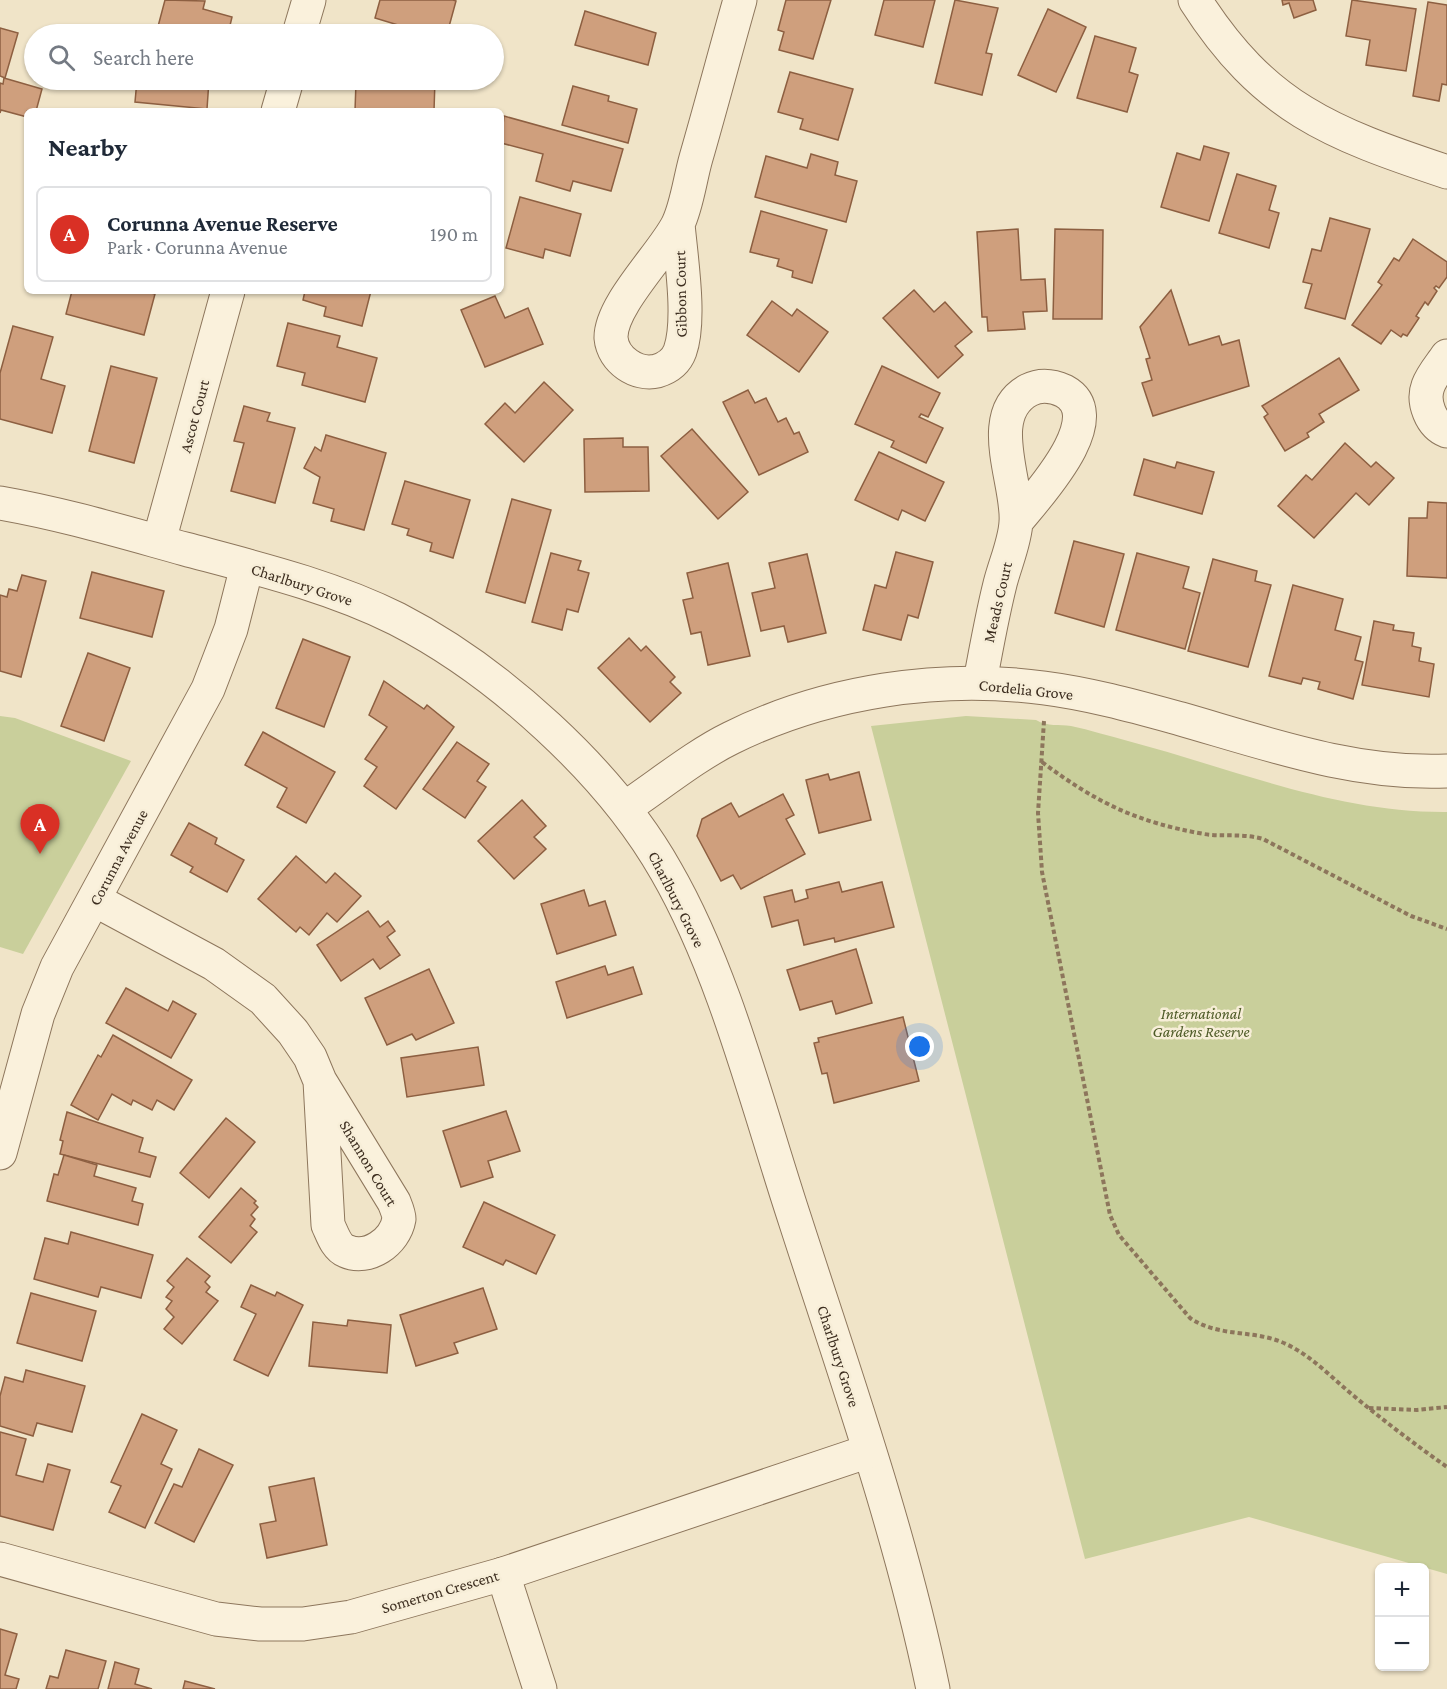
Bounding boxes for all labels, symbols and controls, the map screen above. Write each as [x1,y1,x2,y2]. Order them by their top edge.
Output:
search box [24,24,504,90]
icon: search [45,41,78,74]
text: Search here [93,45,194,70]
text: Nearby [48,133,127,162]
text: Corunna Avenue Reserve [107,211,338,236]
text: A [64,223,75,245]
text: 190 m [430,223,478,245]
text: Park · Corunna Avenue [107,236,288,258]
street label: Gibbon Court [671,250,690,338]
street label: Ascot Court [177,377,213,455]
street label: Meads Court [980,559,1015,644]
street label: Charlbury Grove [249,560,355,610]
street label: Cordelia Grove [978,676,1074,703]
pin: A [20,804,60,854]
street label: Corunna Avenue [86,806,151,908]
street label: Charlbury Grove [644,848,708,951]
park label: International Gardens Reserve [1153,1005,1249,1040]
your location [905,1032,934,1061]
street label: Shannon Court [336,1117,401,1210]
street label: Charlbury Grove [813,1303,863,1409]
map controls [1375,1563,1429,1671]
button: + [1375,1563,1429,1617]
street label: Somerton Crescent [379,1566,501,1616]
button: − [1375,1617,1429,1671]

